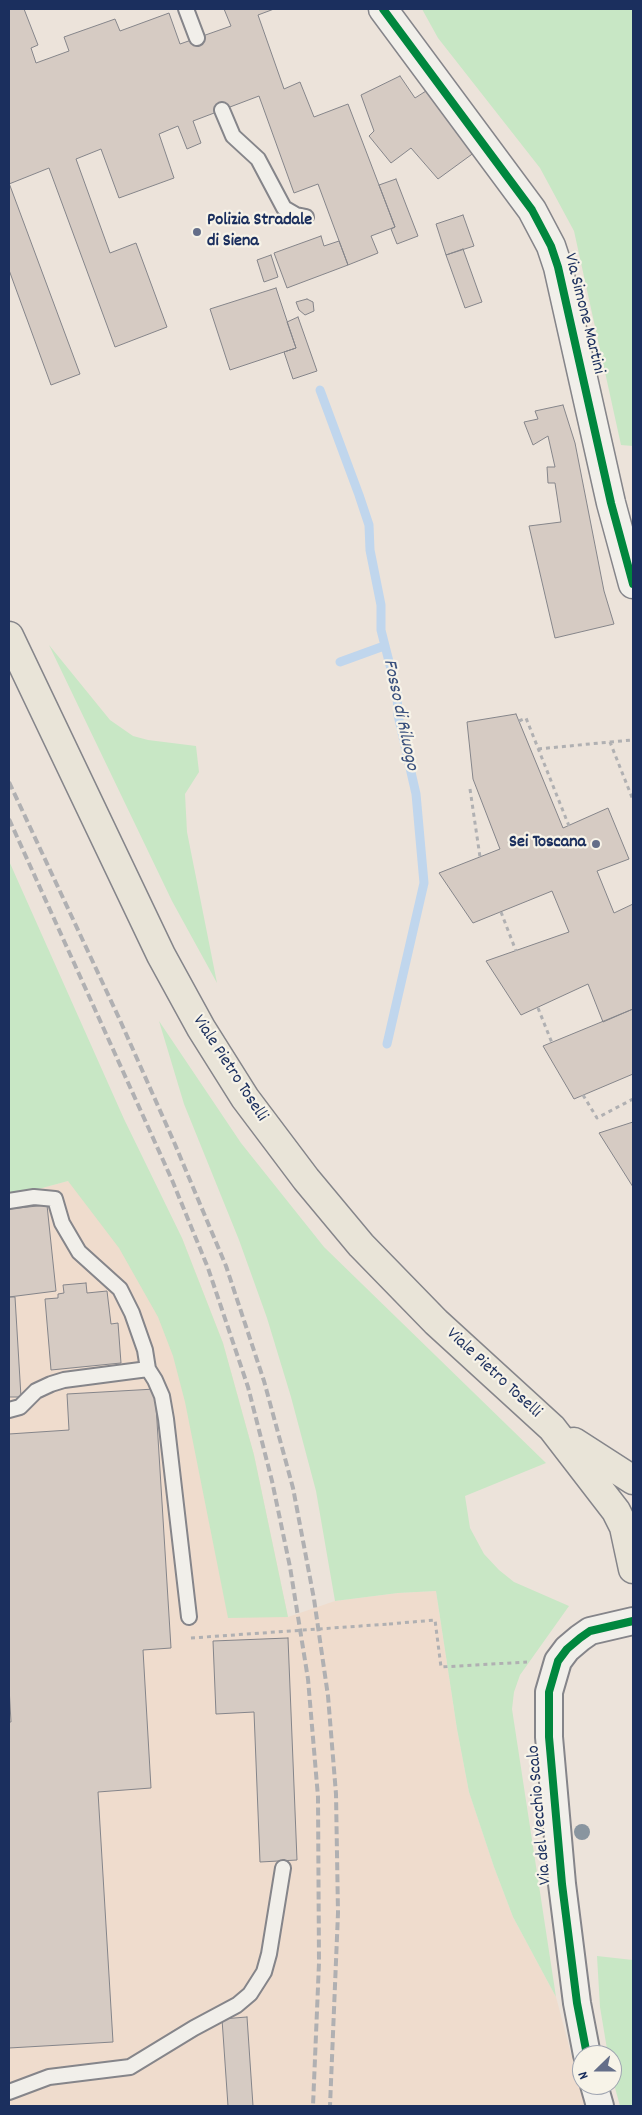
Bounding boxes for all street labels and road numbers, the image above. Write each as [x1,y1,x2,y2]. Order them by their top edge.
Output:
street label: Via Simone Martini [558,251,608,377]
street label: Viale Pietro Toselli [187,1012,271,1126]
street label: Viale Pietro Toselli [441,1324,545,1424]
street label: Via del Vecchio Scalo [524,1744,558,1886]

